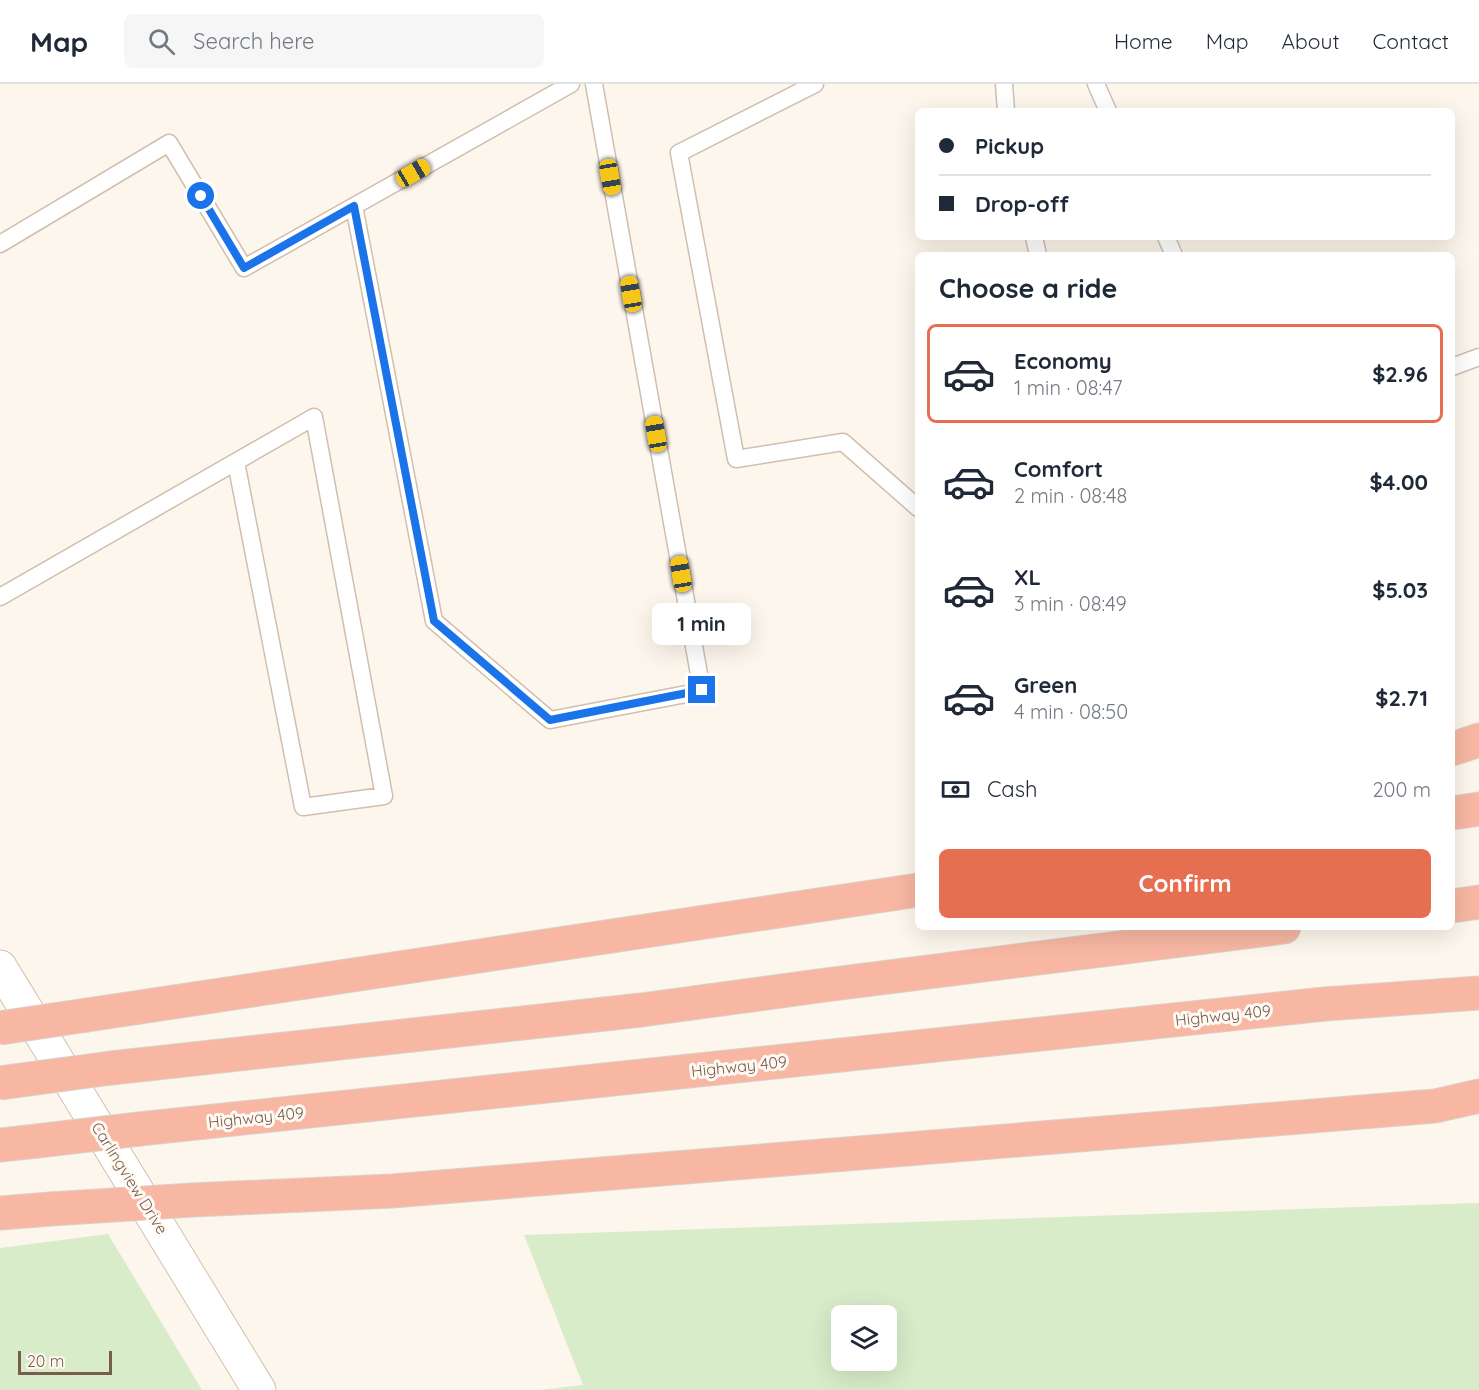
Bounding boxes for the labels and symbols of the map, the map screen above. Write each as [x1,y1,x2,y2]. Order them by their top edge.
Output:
car [393,156,433,190]
car [598,158,622,196]
route start [187,182,214,209]
car [619,275,643,313]
car [644,415,668,453]
car [669,555,693,593]
callout: 1 min [652,603,752,645]
route end [688,676,715,703]
street label: Highway 409 [1174,1000,1272,1030]
street label: Highway 409 [690,1051,788,1081]
street label: Highway 409 [207,1102,305,1132]
street label: Carlingview Drive [87,1118,173,1238]
scale bar [18,1348,112,1376]

